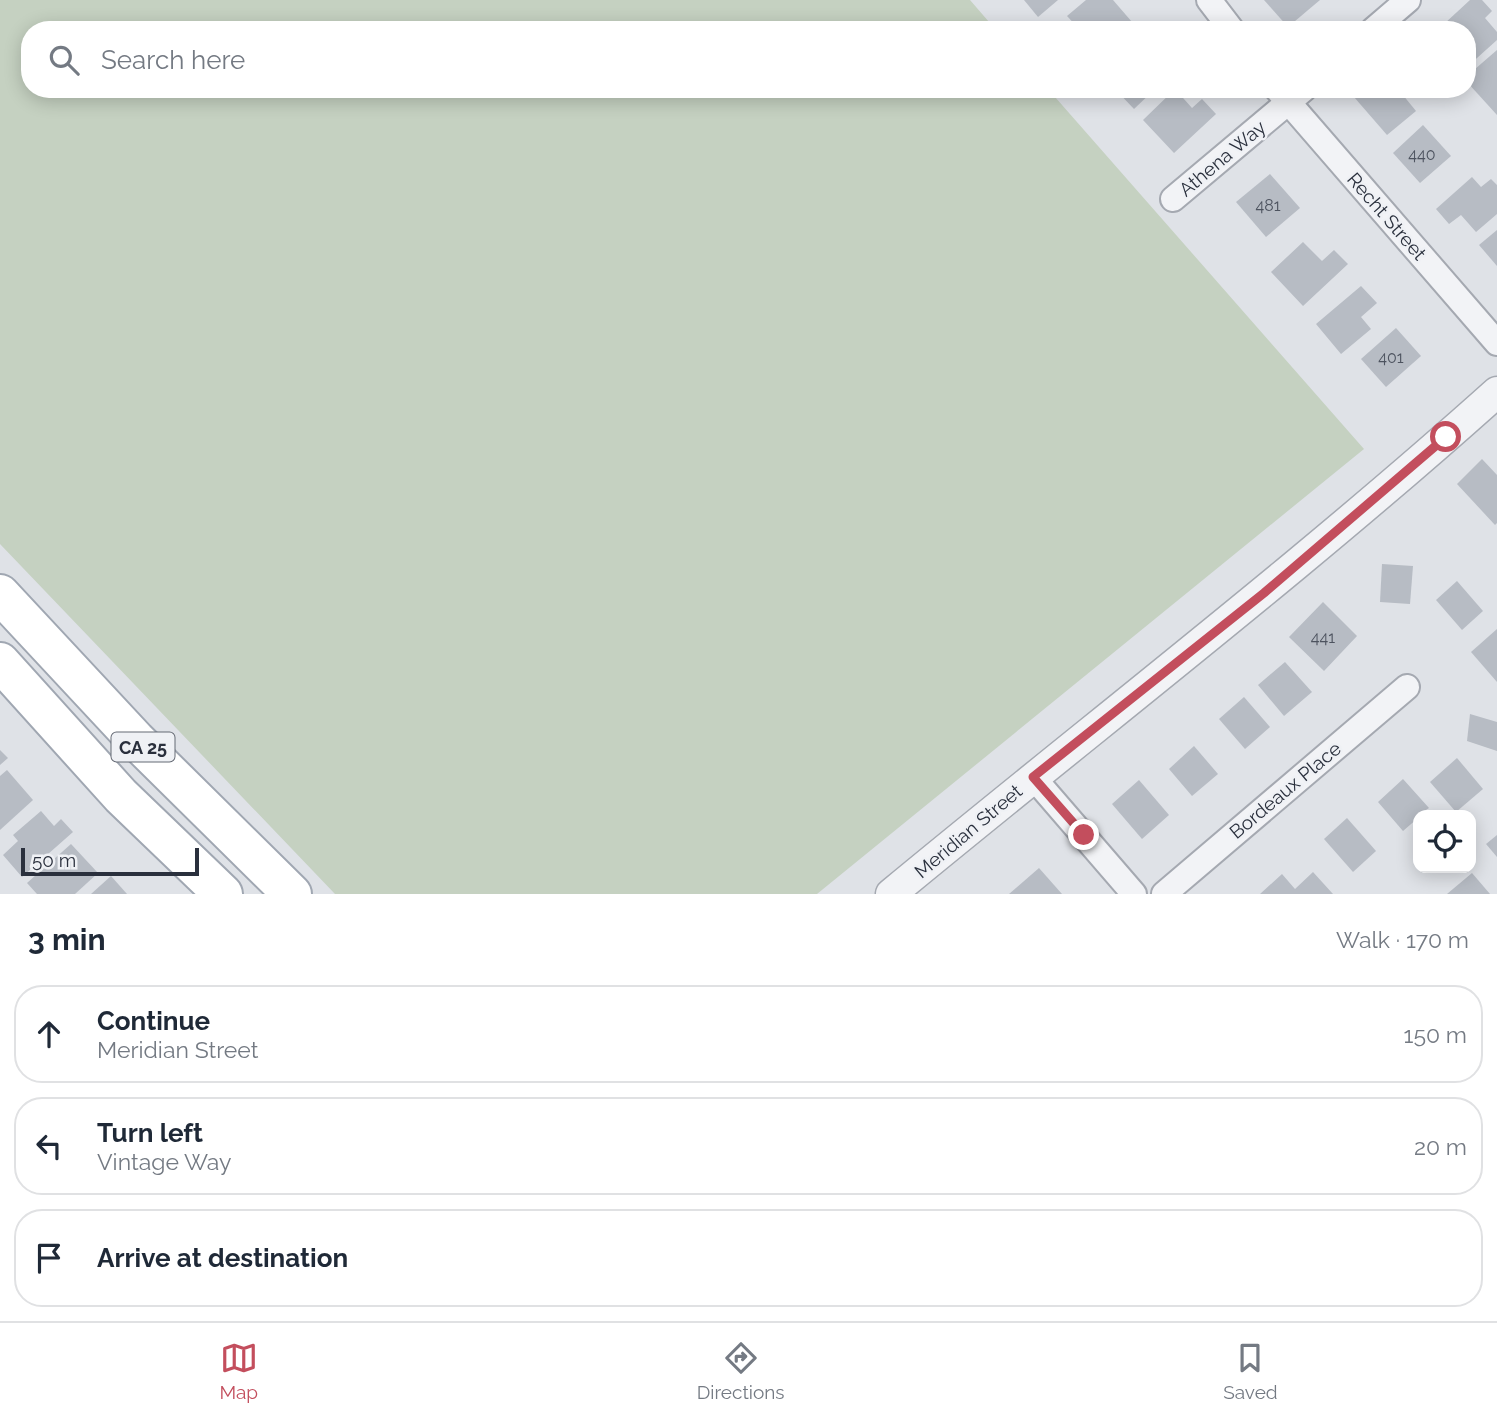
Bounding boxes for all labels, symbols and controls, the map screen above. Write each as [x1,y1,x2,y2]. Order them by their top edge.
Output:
search box [21,21,1476,98]
icon: search [45,41,83,79]
text: Search here [101,45,245,75]
street label: Athena Way [1174,116,1270,200]
house number: 440 [1408,145,1436,164]
street label: Recht Street [1343,168,1431,265]
house number: 481 [1255,196,1281,215]
house number: 401 [1378,348,1404,367]
route start [1430,421,1461,452]
house number: 441 [1311,628,1335,647]
road number: CA 25 [111,732,174,762]
street label: Bordeaux Place [1225,737,1345,843]
street label: Meridian Street [910,779,1027,882]
map controls [1413,810,1476,873]
button: locate [1413,810,1476,873]
route end [1068,819,1099,850]
scale bar [21,845,200,877]
text: 50 m [32,849,76,871]
text: 3 min [28,922,106,957]
text: Walk · 170 m [1336,926,1469,953]
text: Continue [97,1006,210,1036]
icon: ahead [30,1015,68,1053]
text: 150 m [1404,1021,1467,1048]
text: Meridian Street [97,1036,258,1063]
text: Turn left [97,1118,203,1148]
icon: left [30,1127,68,1165]
text: 20 m [1414,1133,1467,1160]
text: Vintage Way [97,1148,231,1175]
icon: arrive [30,1239,68,1277]
text: Arrive at destination [97,1243,348,1273]
tab: Map [219,1339,258,1403]
tab: Directions [697,1339,785,1403]
tab: Saved [1223,1339,1278,1403]

